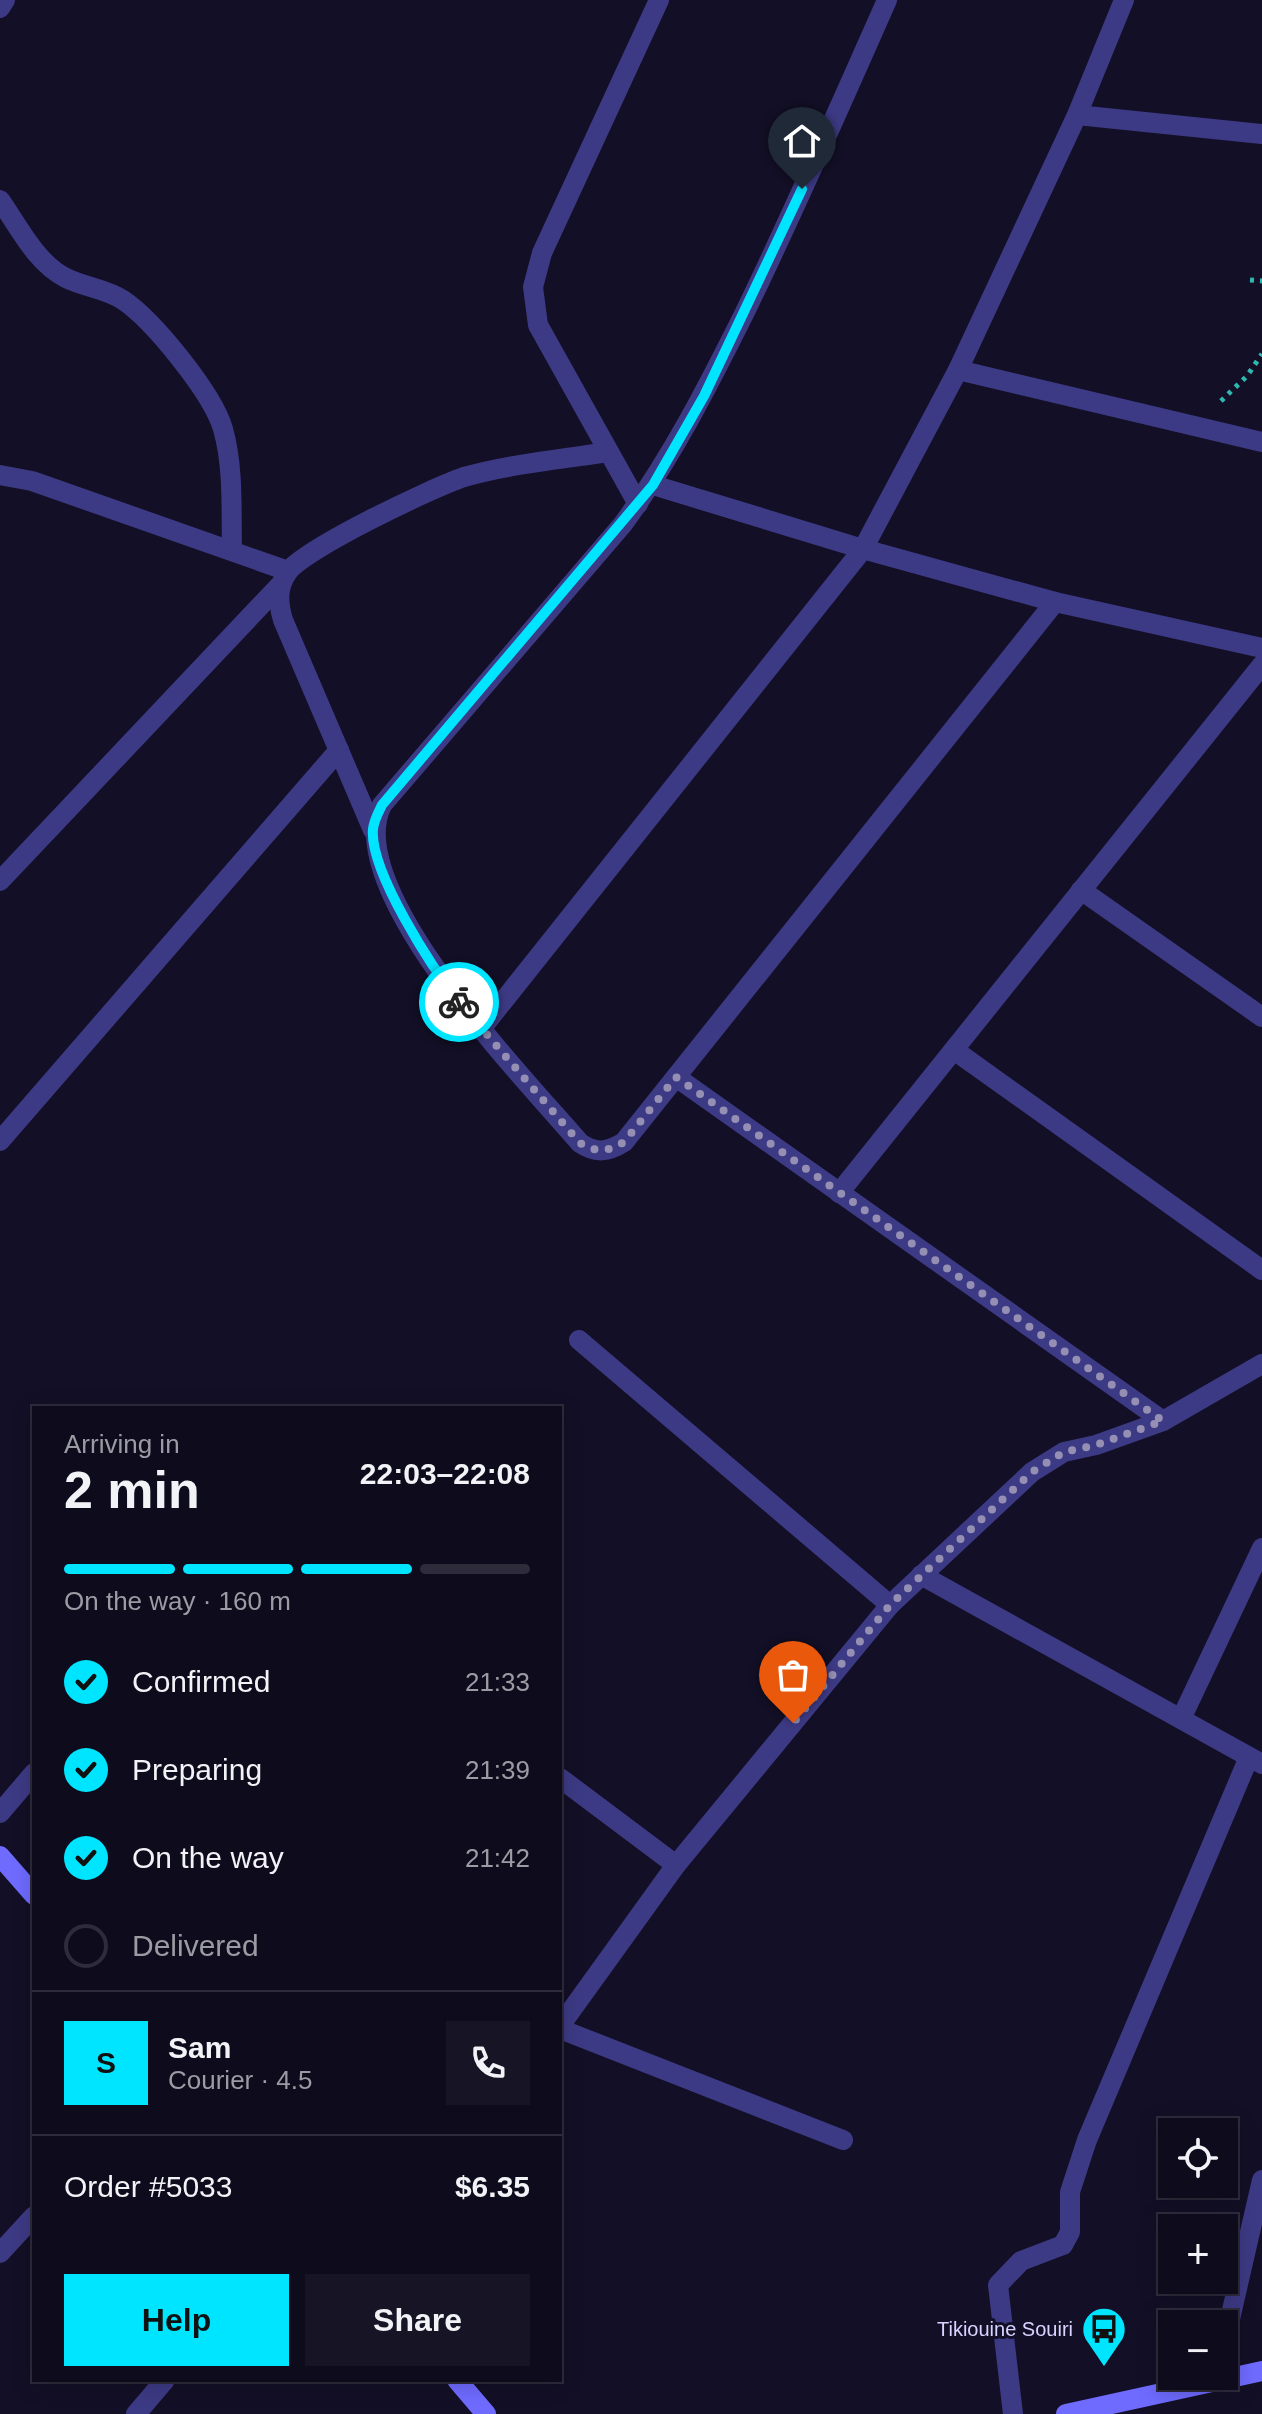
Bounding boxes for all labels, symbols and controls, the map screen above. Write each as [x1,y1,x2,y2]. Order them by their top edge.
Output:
pin [768,107,836,189]
icon: home [780,119,824,163]
courier [419,962,499,1042]
icon: bike [437,980,481,1024]
text: Arriving in [64,1429,180,1459]
text: 22:03–22:08 [360,1457,530,1490]
text: 2 min [64,1461,200,1519]
text: On the way · 160 m [64,1586,291,1616]
pin [759,1641,827,1723]
icon: bag [771,1653,815,1697]
icon: check [64,1660,108,1704]
text: Confirmed [132,1665,270,1698]
text: 21:33 [465,1667,530,1697]
icon: check [64,1748,108,1792]
text: Preparing [132,1753,262,1786]
text: 21:39 [465,1755,530,1785]
icon: check [64,1836,108,1880]
text: On the way [132,1841,284,1874]
text: 21:42 [465,1843,530,1873]
text: Delivered [132,1929,259,1962]
button: phone [446,2021,530,2105]
text: Sam [168,2031,231,2064]
text: S [96,2046,116,2079]
text: Courier · 4.5 [168,2065,313,2095]
map controls [1158,2118,1238,2390]
button: locate [1158,2118,1238,2198]
text: Order #5033 [64,2170,232,2203]
text: $6.35 [455,2170,530,2203]
button: + [1158,2214,1238,2294]
button: Help [64,2274,289,2366]
button: Share [305,2274,530,2366]
bus stop icon: Tikiouine Souiri [1080,2305,1128,2368]
button: − [1158,2310,1238,2390]
place label: Tikiouine Souiri [937,2318,1073,2340]

